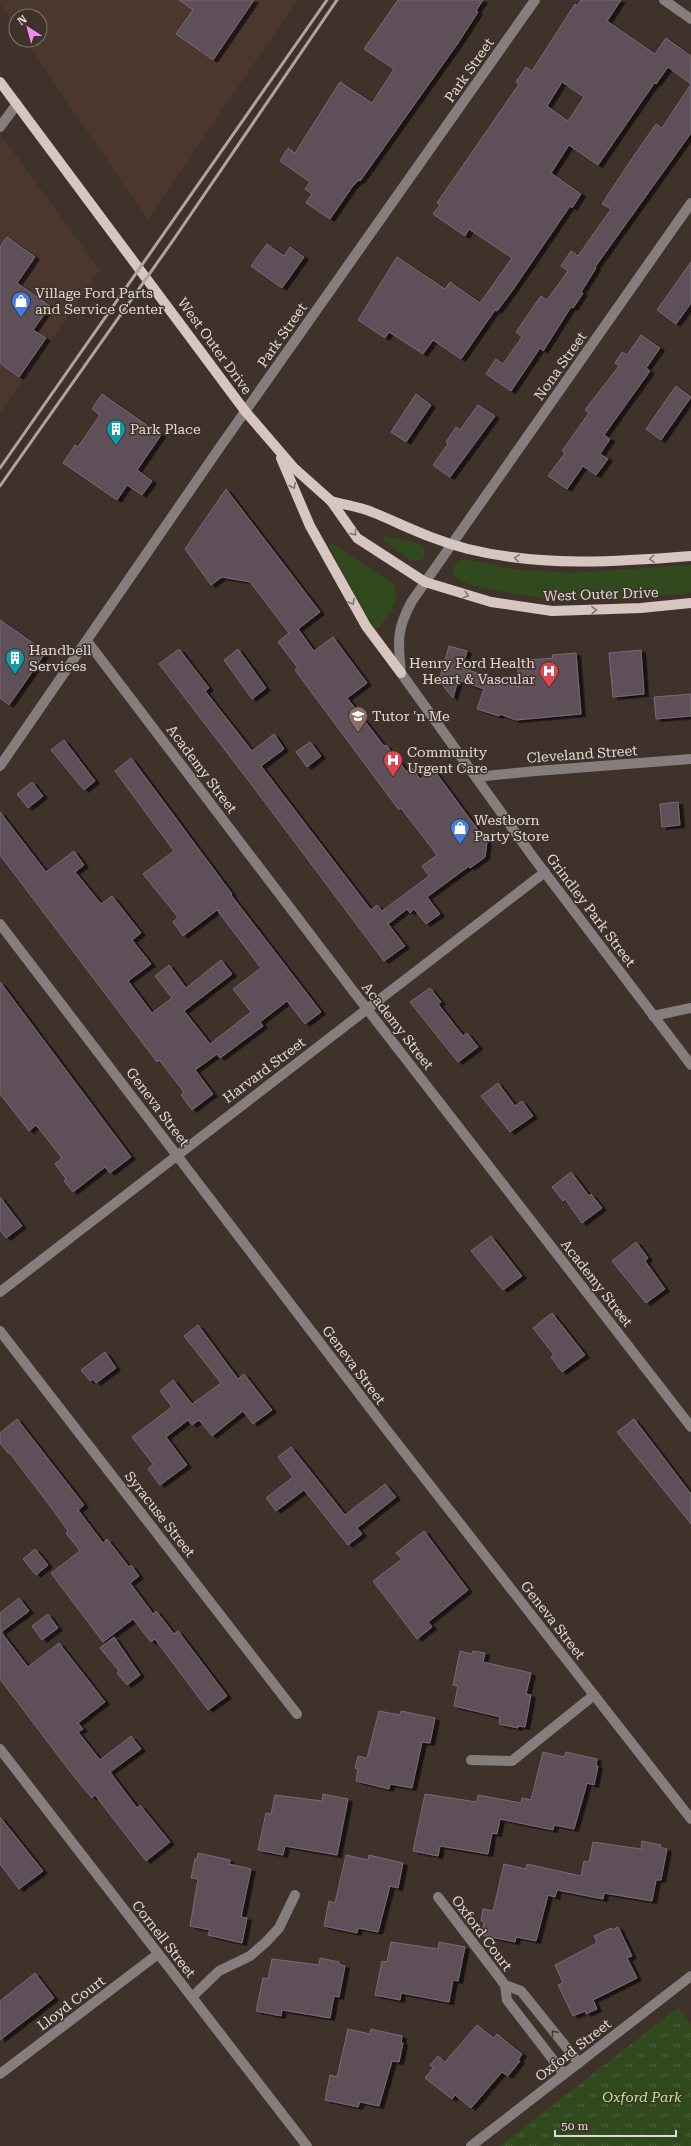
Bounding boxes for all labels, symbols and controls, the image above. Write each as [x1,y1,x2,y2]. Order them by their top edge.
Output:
north arrow [8,8,48,48]
text: N [15,12,30,28]
street label: Park Street [441,35,497,105]
place label: Village Ford Parts and Service Center [35,285,164,317]
shop icon: Village Ford Parts and Service Center [10,290,32,318]
street label: West Outer Drive [175,295,256,398]
street label: Park Street [254,300,310,370]
street label: Nona Street [531,329,589,403]
building icon: Park Place [105,418,127,446]
place label: Park Place [130,421,201,437]
one-way arrow [288,482,296,490]
one-way arrow [349,529,356,536]
one-way arrow [514,554,520,563]
one-way arrow [649,554,655,563]
street label: West Outer Drive [543,584,659,604]
one-way arrow [462,590,469,599]
one-way arrow [348,598,355,605]
one-way arrow [591,606,597,614]
place label: Handbell Services [29,642,92,674]
building icon: Handbell Services [4,647,26,675]
place label: Henry Ford Health Heart & Vascular [409,655,535,687]
hospital icon: Henry Ford Health Heart & Vascular [538,660,560,688]
school or university icon: Tutor 'n Me [347,705,369,733]
place label: Tutor 'n Me [372,708,450,724]
street label: Academy Street [164,722,240,816]
street label: Cleveland Street [526,742,638,766]
place label: Community Urgent Care [407,744,488,776]
hospital icon: Community Urgent Care [382,749,404,777]
place label: Westborn Party Store [474,812,549,844]
shop icon: Westborn Party Store [449,817,471,845]
street label: Grindley Park Street [543,850,639,970]
street label: Academy Street [359,979,437,1073]
street label: Harvard Street [220,1034,308,1106]
street label: Geneva Street [123,1064,193,1150]
street label: Academy Street [558,1236,636,1330]
street label: Geneva Street [319,1322,389,1408]
street label: Syracuse Street [122,1468,198,1560]
street label: Geneva Street [518,1578,588,1662]
street label: Oxford Court [449,1892,515,1974]
street label: Cornell Street [129,1897,199,1981]
street label: Lloyd Court [34,1972,108,2034]
street label: Oxford Street [532,2016,614,2084]
one-way arrow [552,2030,559,2037]
park label: Oxford Park [602,2089,682,2105]
scale bar [555,2112,676,2138]
text: 50 m [561,2119,588,2133]

